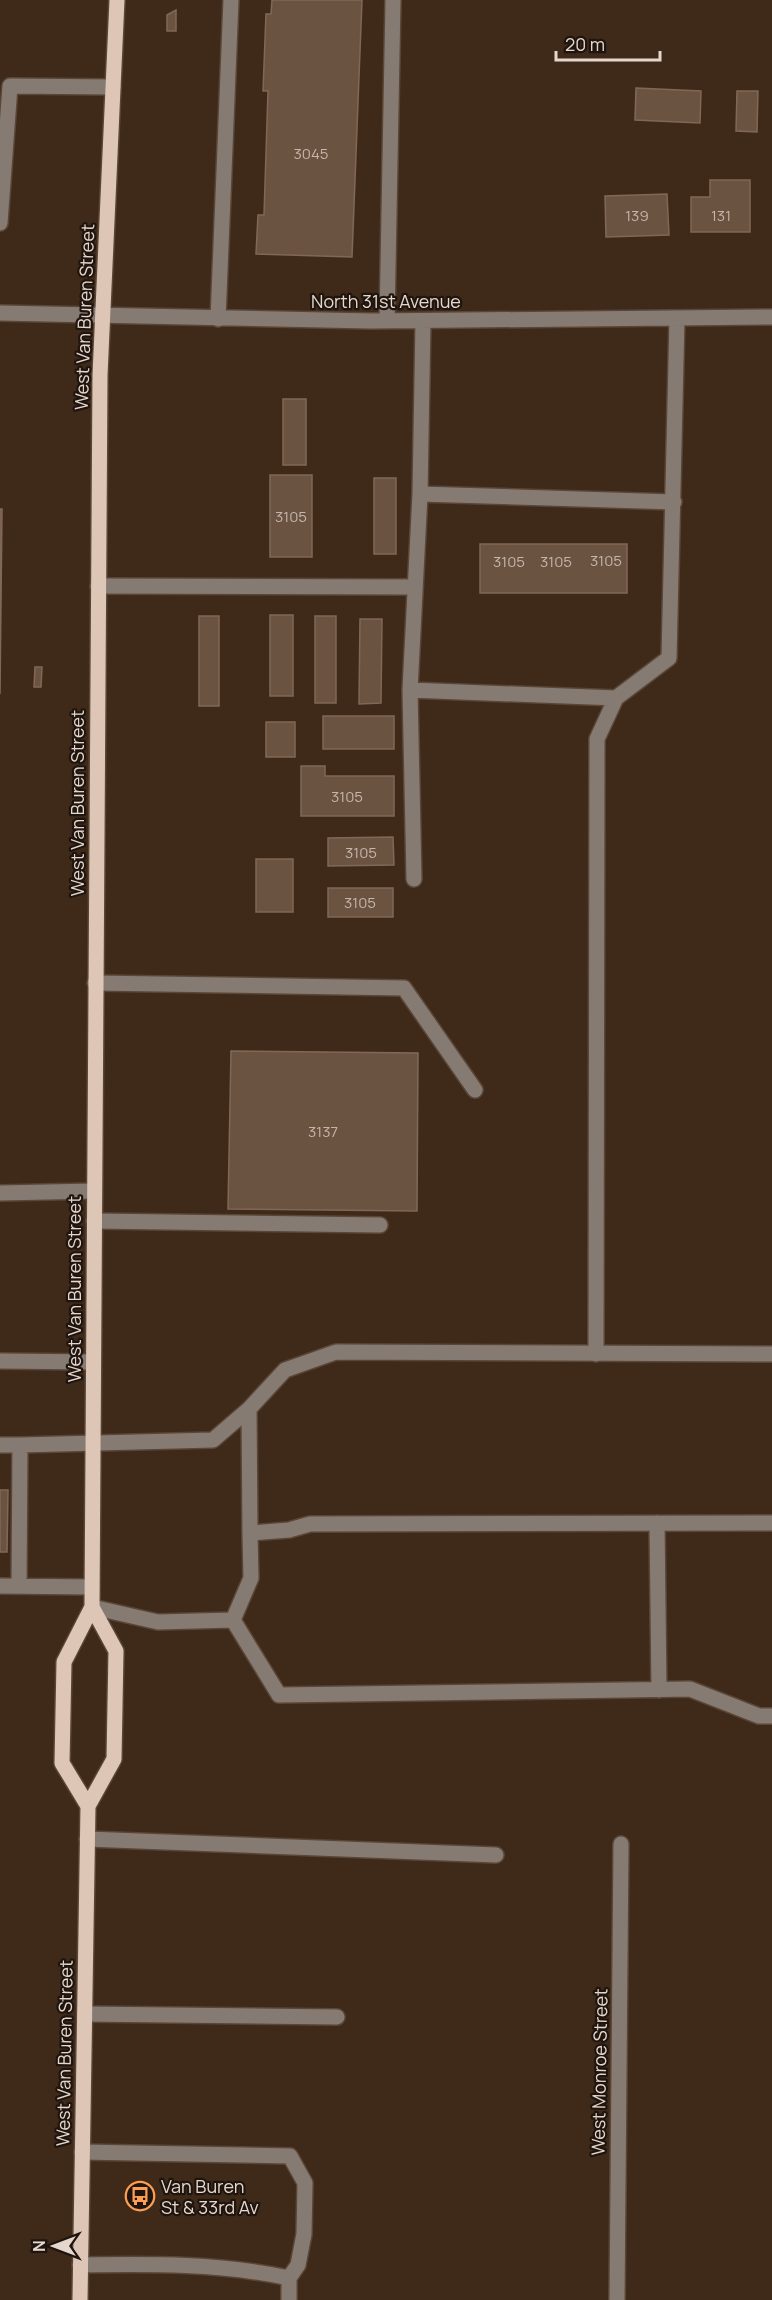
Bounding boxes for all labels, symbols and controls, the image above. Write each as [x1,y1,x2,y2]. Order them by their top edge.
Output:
scale bar [556,24,660,62]
text: 20 m [565,32,605,56]
house number: 3045 [294,143,328,164]
house number: 139 [625,205,649,226]
house number: 131 [711,205,731,226]
street label: West Van Buren Street [69,223,99,411]
street label: North 31st Avenue [311,289,461,313]
house number: 3105 [275,506,307,527]
house number: 3105 [590,550,622,571]
house number: 3105 [493,551,525,572]
house number: 3105 [540,551,572,572]
street label: West Van Buren Street [65,710,89,896]
house number: 3105 [331,786,363,807]
house number: 3105 [345,842,377,863]
house number: 3105 [344,892,376,913]
house number: 3137 [308,1121,338,1142]
street label: West Van Buren Street [62,1196,86,1382]
street label: West Van Buren Street [50,1960,78,2146]
street label: West Monroe Street [586,1988,612,2156]
place label: Van Buren St & 33rd Av [161,2174,259,2219]
bus stop icon: Van Buren St & 33rd Av [124,2180,156,2212]
north arrow [24,2216,84,2276]
text: N [28,2240,50,2252]

